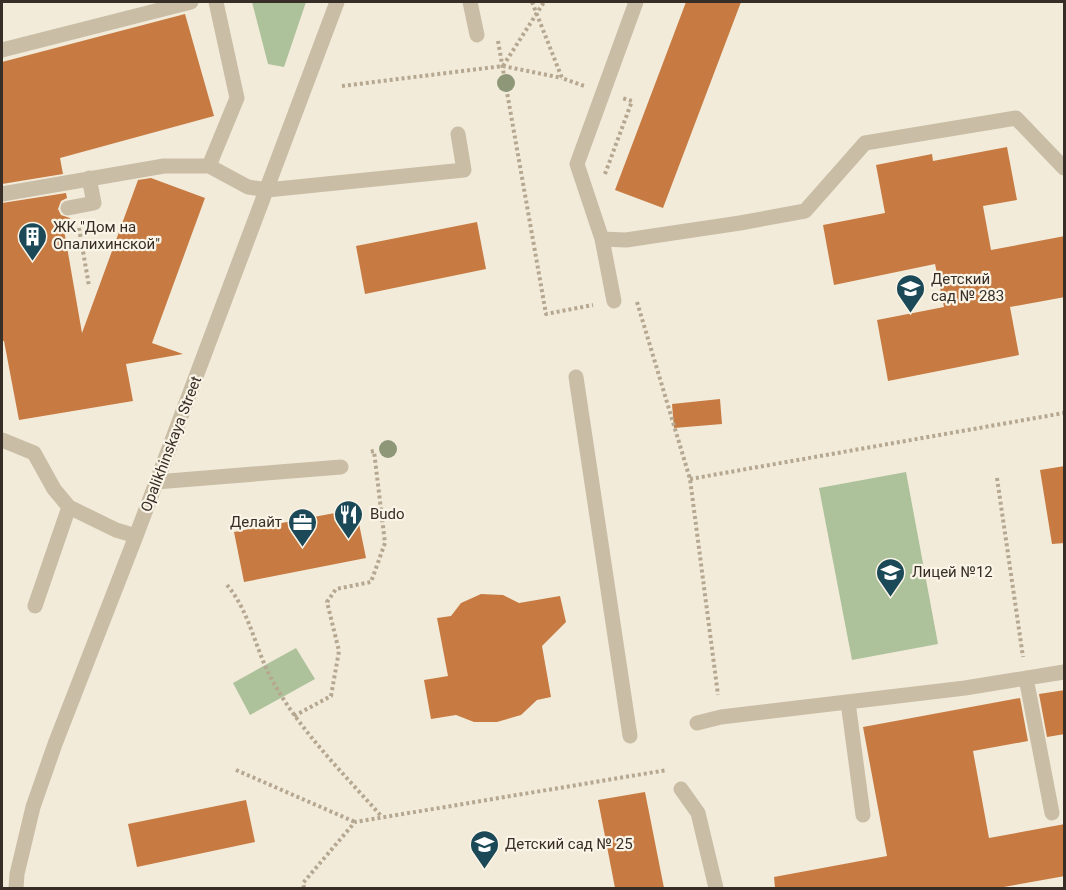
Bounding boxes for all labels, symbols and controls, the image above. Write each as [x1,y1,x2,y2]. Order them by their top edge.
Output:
place label: ЖК "Дом на Опалихинской" [53,218,160,253]
building icon: ЖК "Дом на Опалихинской" [16,220,48,262]
place label: Детский сад № 283 [931,270,1004,305]
school or university icon: Детский сад № 283 [894,272,926,314]
street label: Opalikhinskaya Street [137,374,205,514]
restaurant icon: Budo [333,498,365,540]
place label: Budo [370,505,405,523]
office icon: Делайт [287,506,319,548]
place label: Делайт [230,513,282,531]
school or university icon: Лицей №12 [875,556,907,598]
place label: Лицей №12 [912,563,993,581]
school or university icon: Детский сад № 25 [468,828,500,870]
place label: Детский сад № 25 [505,835,633,853]

